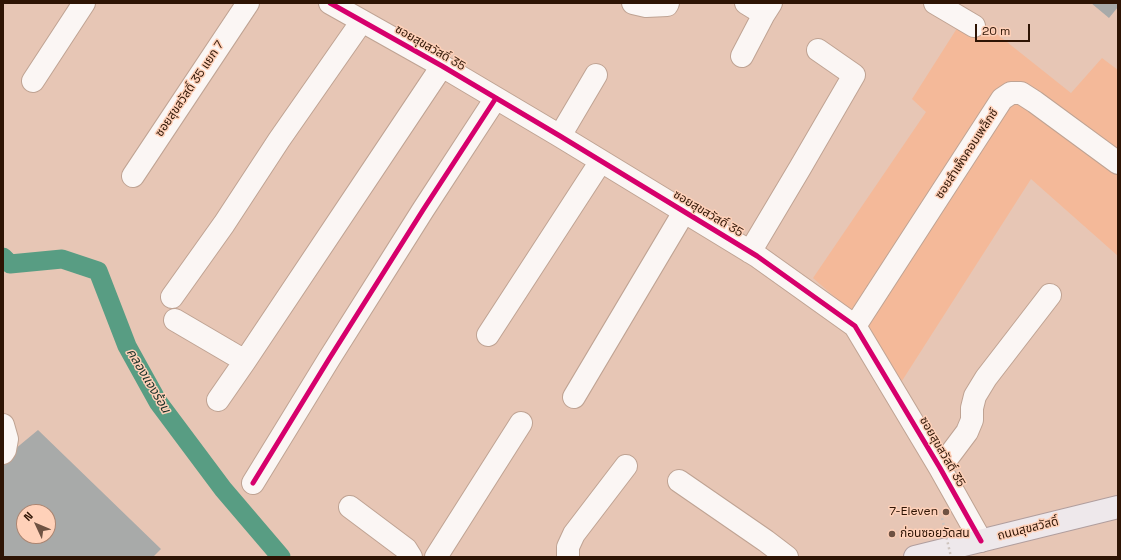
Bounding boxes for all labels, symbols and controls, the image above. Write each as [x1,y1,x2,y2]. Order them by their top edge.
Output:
scale bar [977,16,1032,42]
street label: ซอยสุขสวัสดิ์ 35 [392,22,468,74]
text: 20 m [982,23,1010,39]
street label: ซอยสุขสวัสดิ์ 35 แยก 7 [153,38,227,140]
street label: ซอยสำเพ็งคอมเพล็กซ์ [932,106,1002,202]
street label: ซอยสุขสวัสดิ์ 35 [671,188,745,240]
water label: คลองแจงร้อน [123,346,173,416]
street label: ซอยสุขสวัสดิ์ 35 [916,414,968,490]
north arrow [16,504,56,544]
place label: 7-Eleven [889,505,938,519]
marker: 7-Eleven [941,507,951,517]
text: N [20,509,36,524]
street label: ถนนสุขสวัสดิ์ [996,514,1060,544]
place label: ก่อนซอยวัดสน [900,527,970,541]
marker: ก่อนซอยวัดสน [887,529,897,539]

